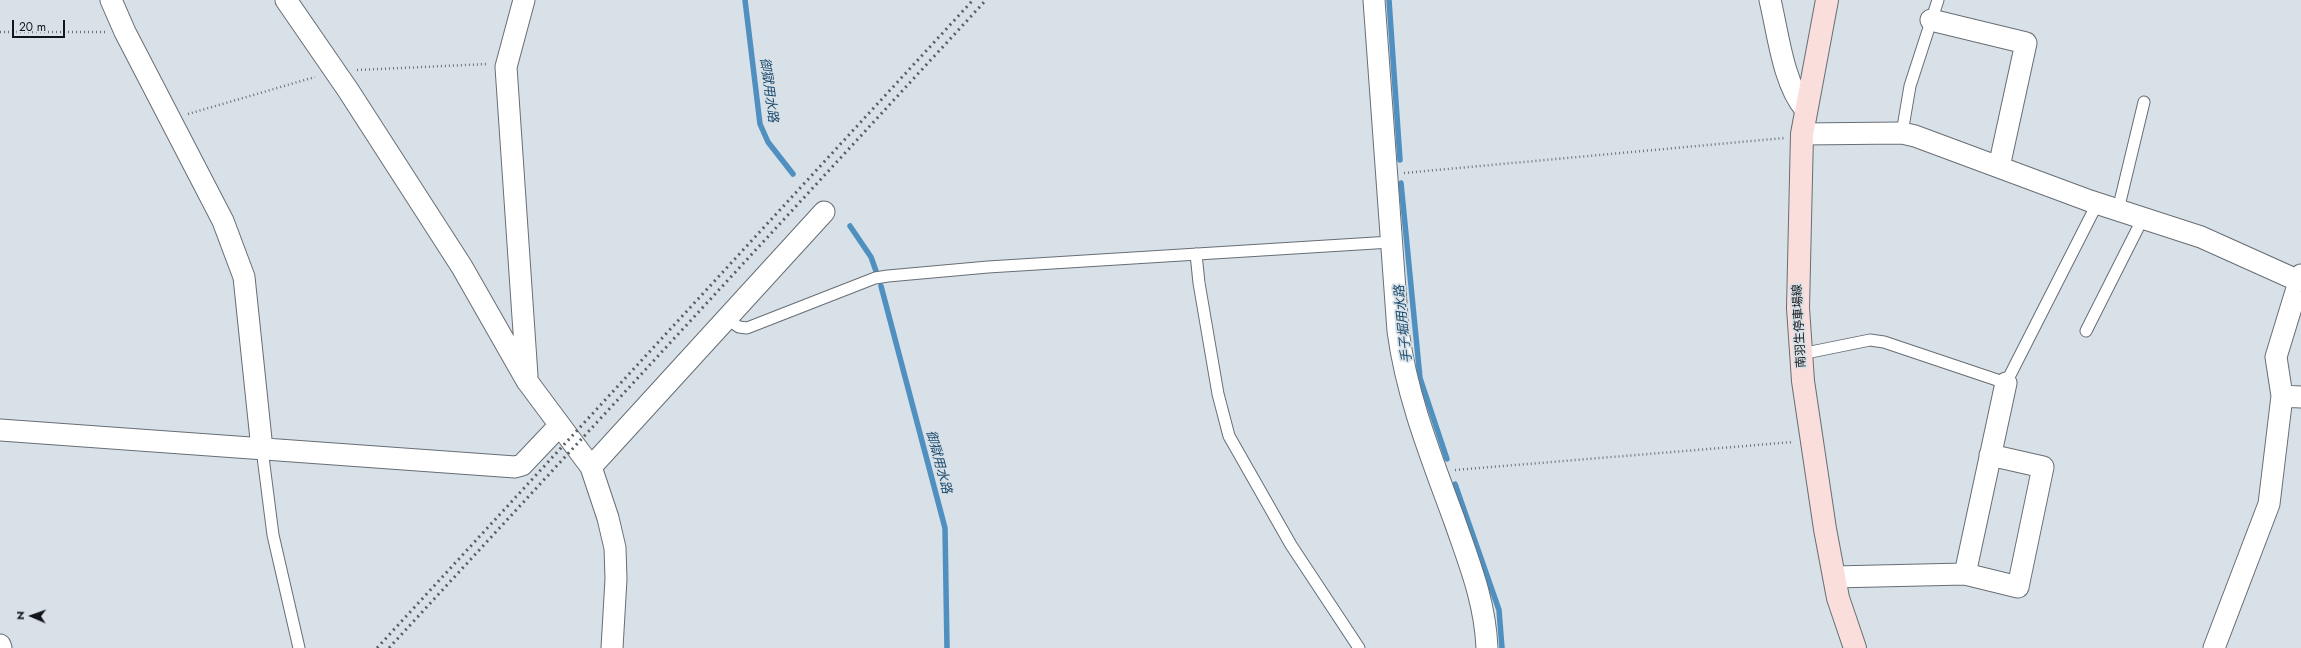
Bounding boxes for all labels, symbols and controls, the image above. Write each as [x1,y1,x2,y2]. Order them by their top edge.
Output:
scale bar [14,12,67,38]
text: 20 m [19,18,46,36]
water label: 御獄用水路 [756,57,780,123]
water label: 手子堀用水路 [1392,284,1416,364]
street label: 南羽生停車場線 [1791,284,1809,368]
water label: 御獄用水路 [922,429,954,495]
north arrow [12,596,52,636]
text: N [12,611,28,620]

